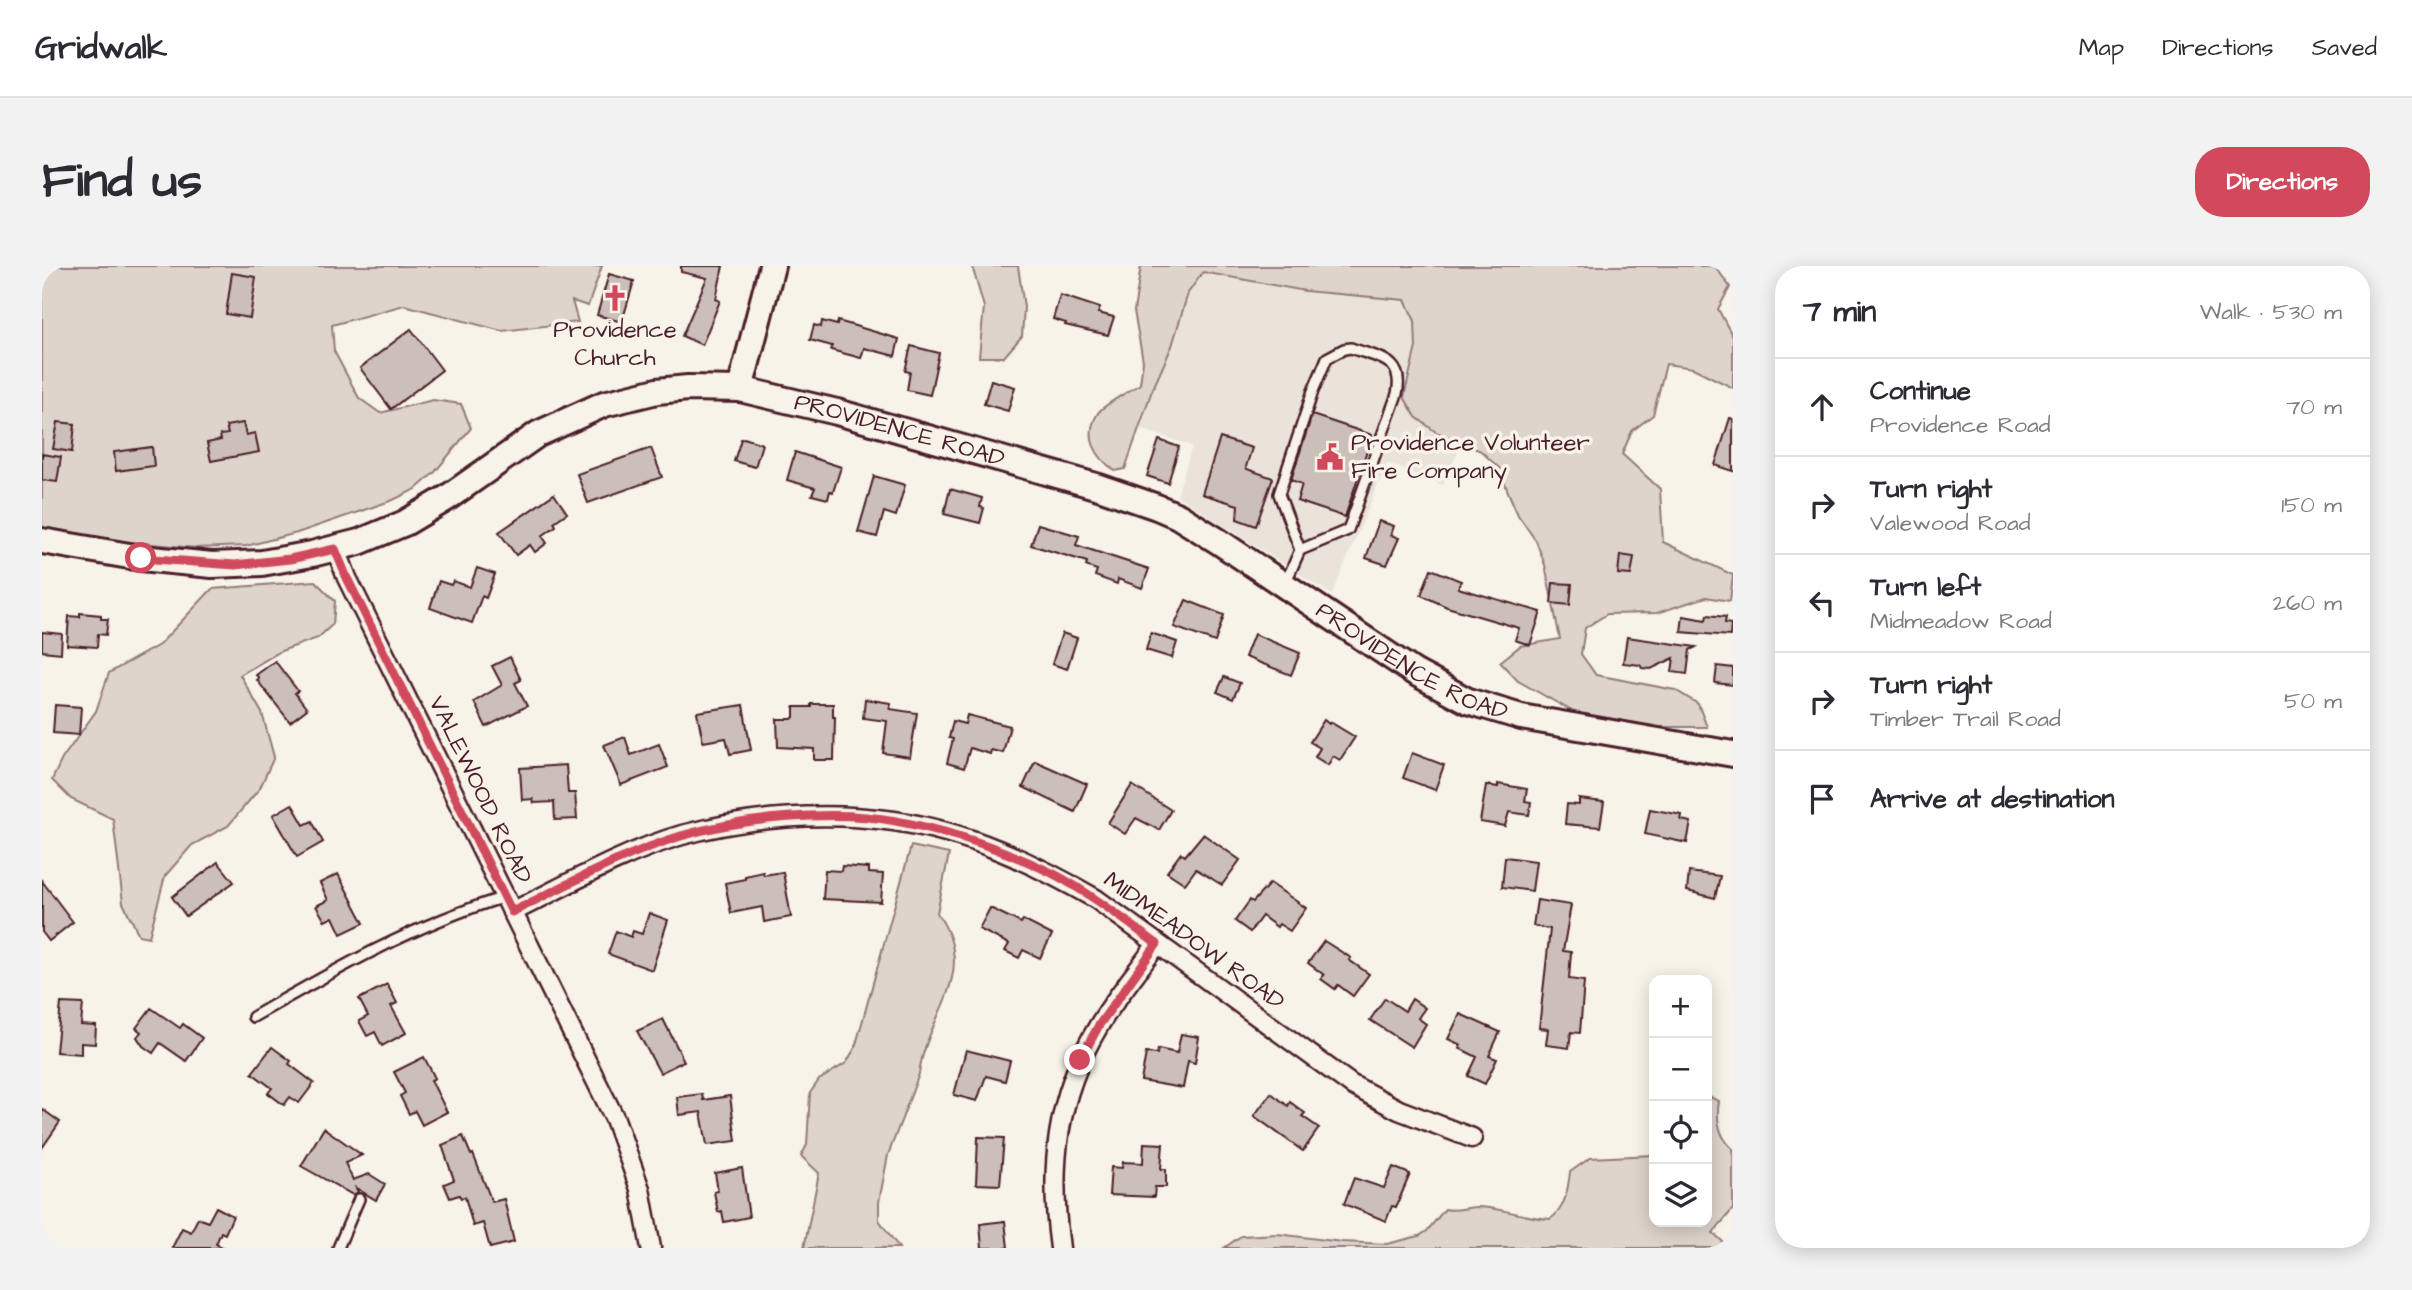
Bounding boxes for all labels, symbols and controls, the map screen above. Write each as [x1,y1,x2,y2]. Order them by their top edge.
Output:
text: Gridwalk [35,25,167,71]
text: Map [2079,31,2124,65]
text: Directions [2162,31,2274,65]
text: Saved [2312,31,2377,65]
button: Directions [2195,147,2370,217]
text: Find us [42,148,202,216]
church icon: Providence Church [600,283,630,313]
text: 7 min [1803,291,1876,333]
text: Walk · 530 m [2200,296,2342,328]
place label: Providence Church [553,313,677,375]
text: Continue [1870,373,1971,409]
street label: PROVIDENCE ROAD [791,385,1008,476]
icon: ahead [1803,388,1841,426]
text: 70 m [2286,391,2342,423]
text: Providence Road [1870,409,2050,441]
place label: Providence Volunteer Fire Company [1351,426,1590,489]
public building icon: Providence Volunteer Fire Company [1315,442,1345,472]
text: Turn right [1870,471,1992,507]
icon: right [1803,486,1841,524]
text: 150 m [2281,489,2342,521]
text: Valewood Road [1870,507,2030,539]
route start [125,542,156,573]
text: Turn left [1870,569,1981,605]
icon: left [1803,584,1841,622]
text: 260 m [2273,587,2342,619]
street label: PROVIDENCE ROAD [1309,594,1512,729]
text: Midmeadow Road [1870,605,2052,637]
text: Turn right [1870,667,1992,703]
icon: right [1803,682,1841,720]
text: 50 m [2284,685,2342,717]
street label: VALEWOOD ROAD [420,690,540,890]
text: Timber Trail Road [1870,703,2061,735]
icon: arrive [1803,780,1841,818]
text: Arrive at destination [1870,781,2115,817]
street label: MIDMEADOW ROAD [1096,864,1292,1018]
map controls [1649,975,1712,1227]
button: + [1649,975,1712,1038]
button: − [1649,1038,1712,1101]
route end [1064,1044,1095,1075]
button: locate [1649,1101,1712,1164]
button: layers [1649,1164,1712,1227]

